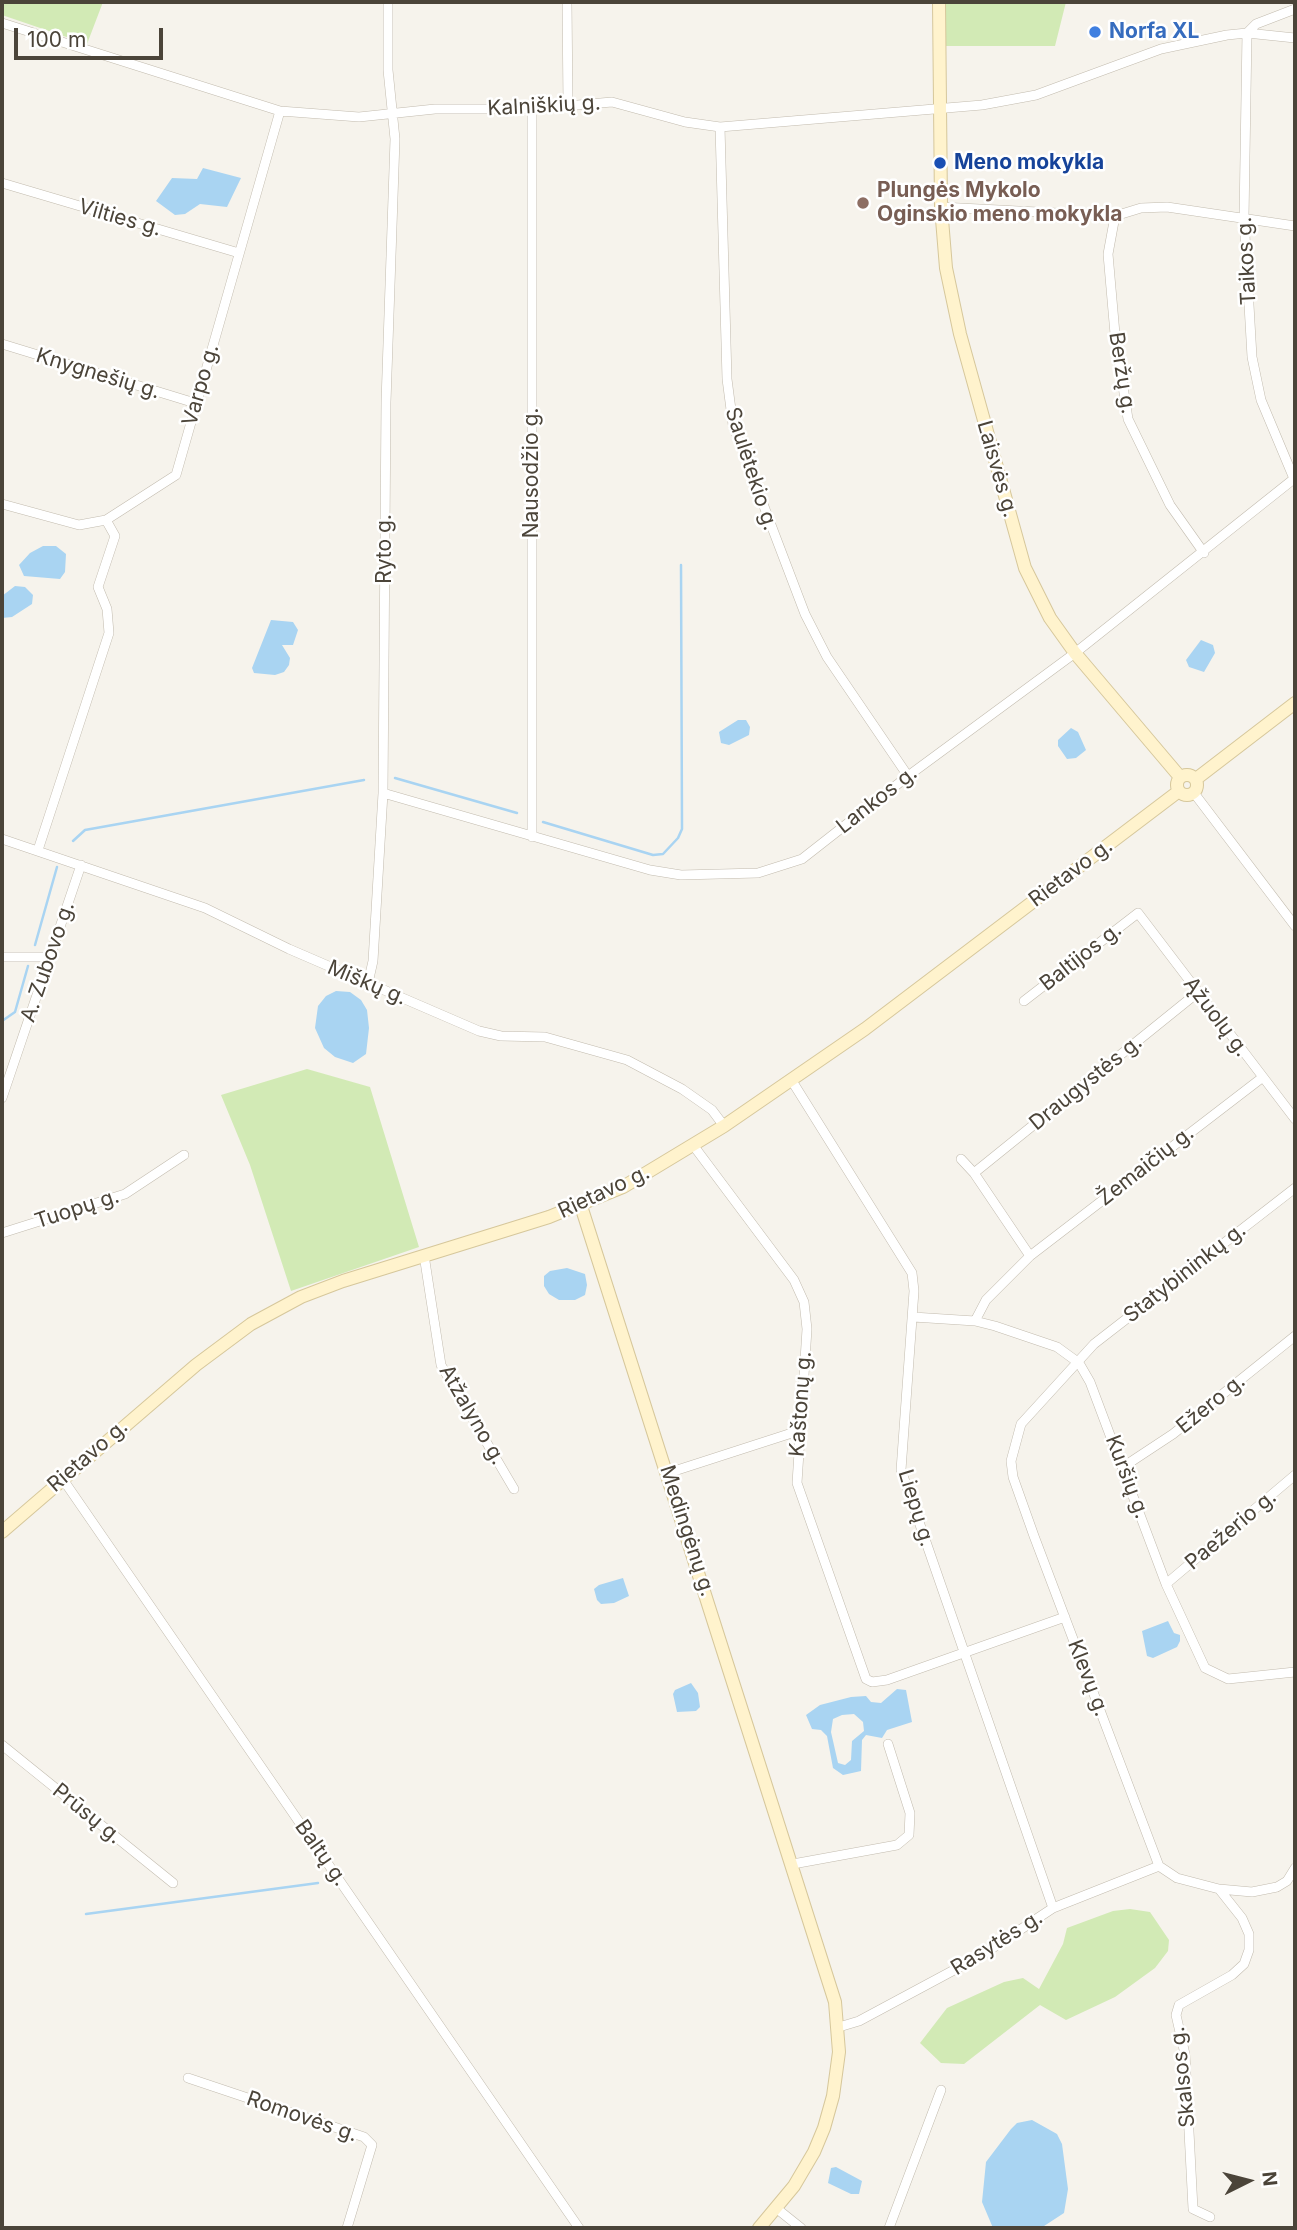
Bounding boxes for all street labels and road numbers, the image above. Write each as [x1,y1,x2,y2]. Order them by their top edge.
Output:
street label: Kalniškių g. [487,90,601,122]
street label: Vilties g. [76,194,164,242]
street label: Taikos g. [1232,216,1262,306]
street label: Beržų g. [1103,330,1141,416]
street label: Varpo g. [177,341,225,429]
street label: Knygnešių g. [33,343,163,405]
street label: Saulėtekio g. [719,404,783,534]
street label: Nausodžio g. [519,408,545,538]
street label: Laisvės g. [971,418,1023,520]
street label: Ryto g. [372,514,398,584]
street label: Lankos g. [832,761,922,839]
street label: Rietavo g. [1024,833,1118,913]
street label: A. Zubovo g. [16,898,80,1026]
street label: Baltijos g. [1035,917,1127,997]
street label: Miškų g. [323,955,411,1011]
street label: Ąžuolų g. [1178,972,1254,1062]
street label: Draugystės g. [1025,1030,1147,1136]
street label: Žemaičių g. [1093,1121,1199,1211]
street label: Rietavo g. [554,1160,654,1224]
street label: Tuopų g. [32,1184,122,1234]
street label: Statybininkų g. [1119,1217,1251,1329]
street label: Kaštonų g. [785,1350,817,1458]
street label: Atžalyno g. [433,1361,511,1469]
street label: Ežero g. [1172,1369,1250,1439]
street label: Rietavo g. [43,1414,133,1498]
street label: Kuršių g. [1100,1432,1154,1522]
street label: Medingėnų g. [654,1462,720,1600]
street label: Liepų g. [892,1466,940,1550]
street label: Paežerio g. [1180,1485,1282,1575]
street label: Klevų g. [1062,1636,1114,1720]
street label: Prūsų g. [47,1778,127,1850]
street label: Baltų g. [289,1815,353,1891]
street label: Rasytės g. [947,1905,1047,1981]
street label: Skalsos g. [1165,2025,1201,2129]
street label: Romovės g. [243,2086,361,2148]

